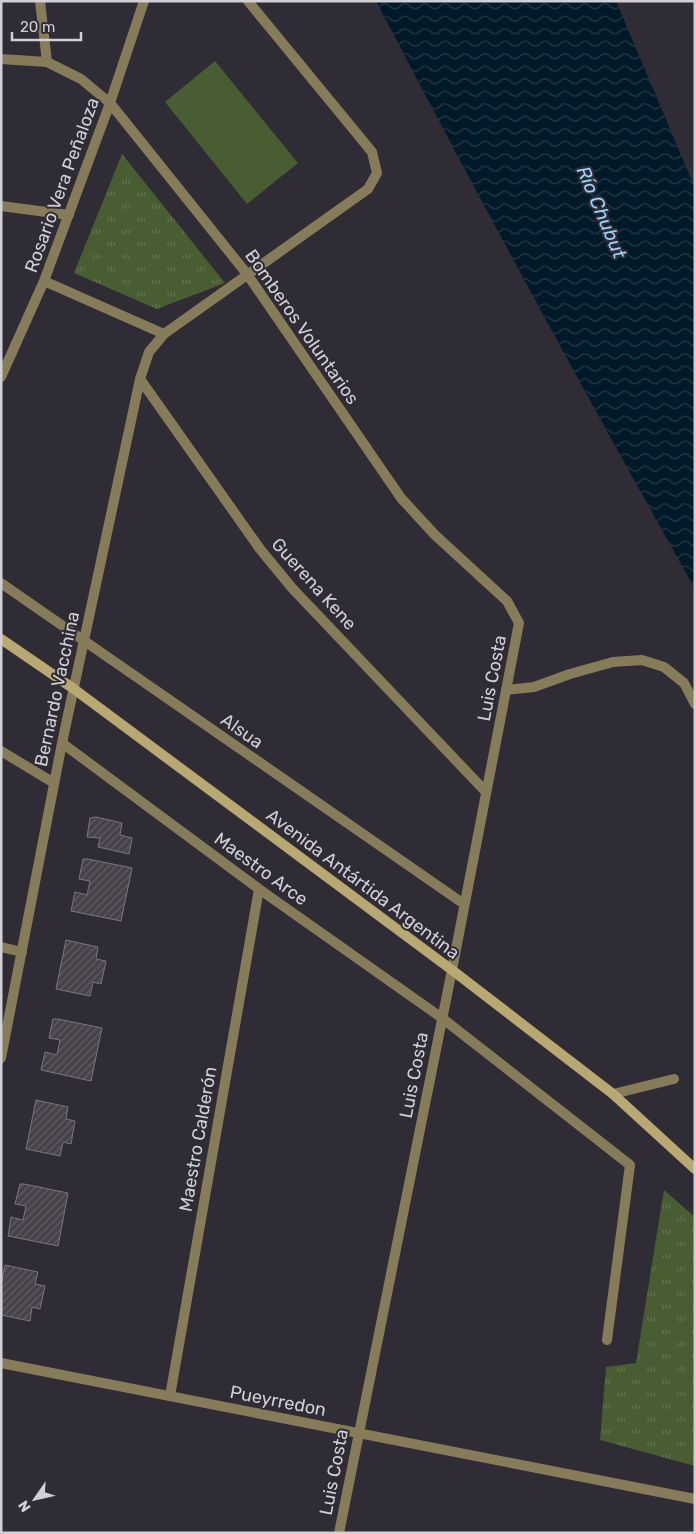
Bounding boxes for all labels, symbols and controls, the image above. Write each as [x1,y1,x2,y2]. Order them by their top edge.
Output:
scale bar [12,10,81,42]
text: 20 m [20,18,55,36]
street label: Rosario Vera Peñaloza [20,94,104,276]
water label: Río Chubut [572,162,632,263]
street label: Bomberos Voluntarios [240,245,364,409]
street label: Guerena Kene [267,533,361,635]
street label: Bernardo Vacchina [30,609,84,769]
street label: Luis Costa [473,633,511,723]
street label: Alsua [217,709,267,753]
street label: Avenida Antártida Argentina [262,804,464,964]
street label: Maestro Arce [210,828,312,910]
street label: Luis Costa [395,1030,433,1120]
street label: Maestro Calderón [174,1065,222,1213]
street label: Pueyrredon [228,1381,328,1421]
street label: Luis Costa [315,1427,353,1517]
north arrow [10,1474,60,1524]
text: N [15,1497,35,1515]

